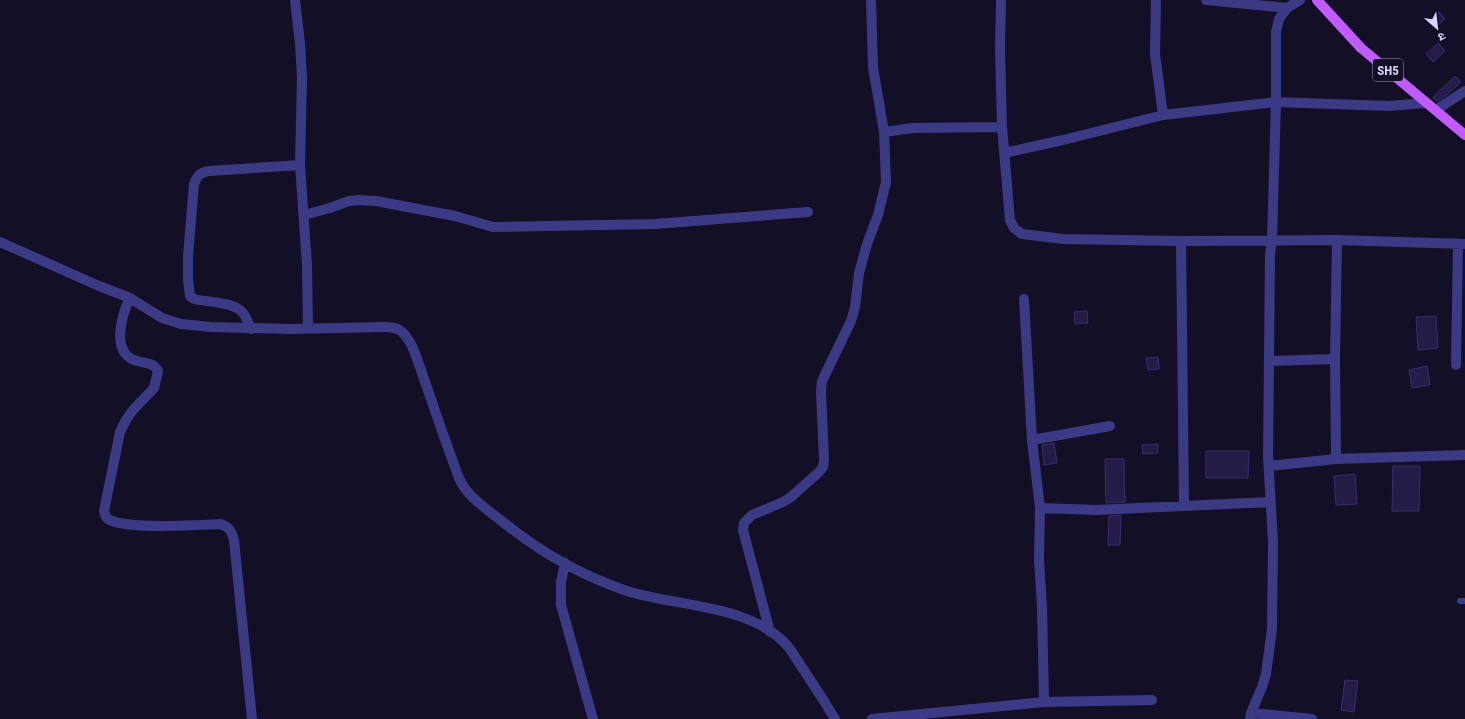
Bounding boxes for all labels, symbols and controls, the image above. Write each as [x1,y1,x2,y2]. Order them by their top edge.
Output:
north arrow [1417,8,1457,48]
text: उ [1435,29,1447,44]
road number: SH5 [1373,59,1403,81]

